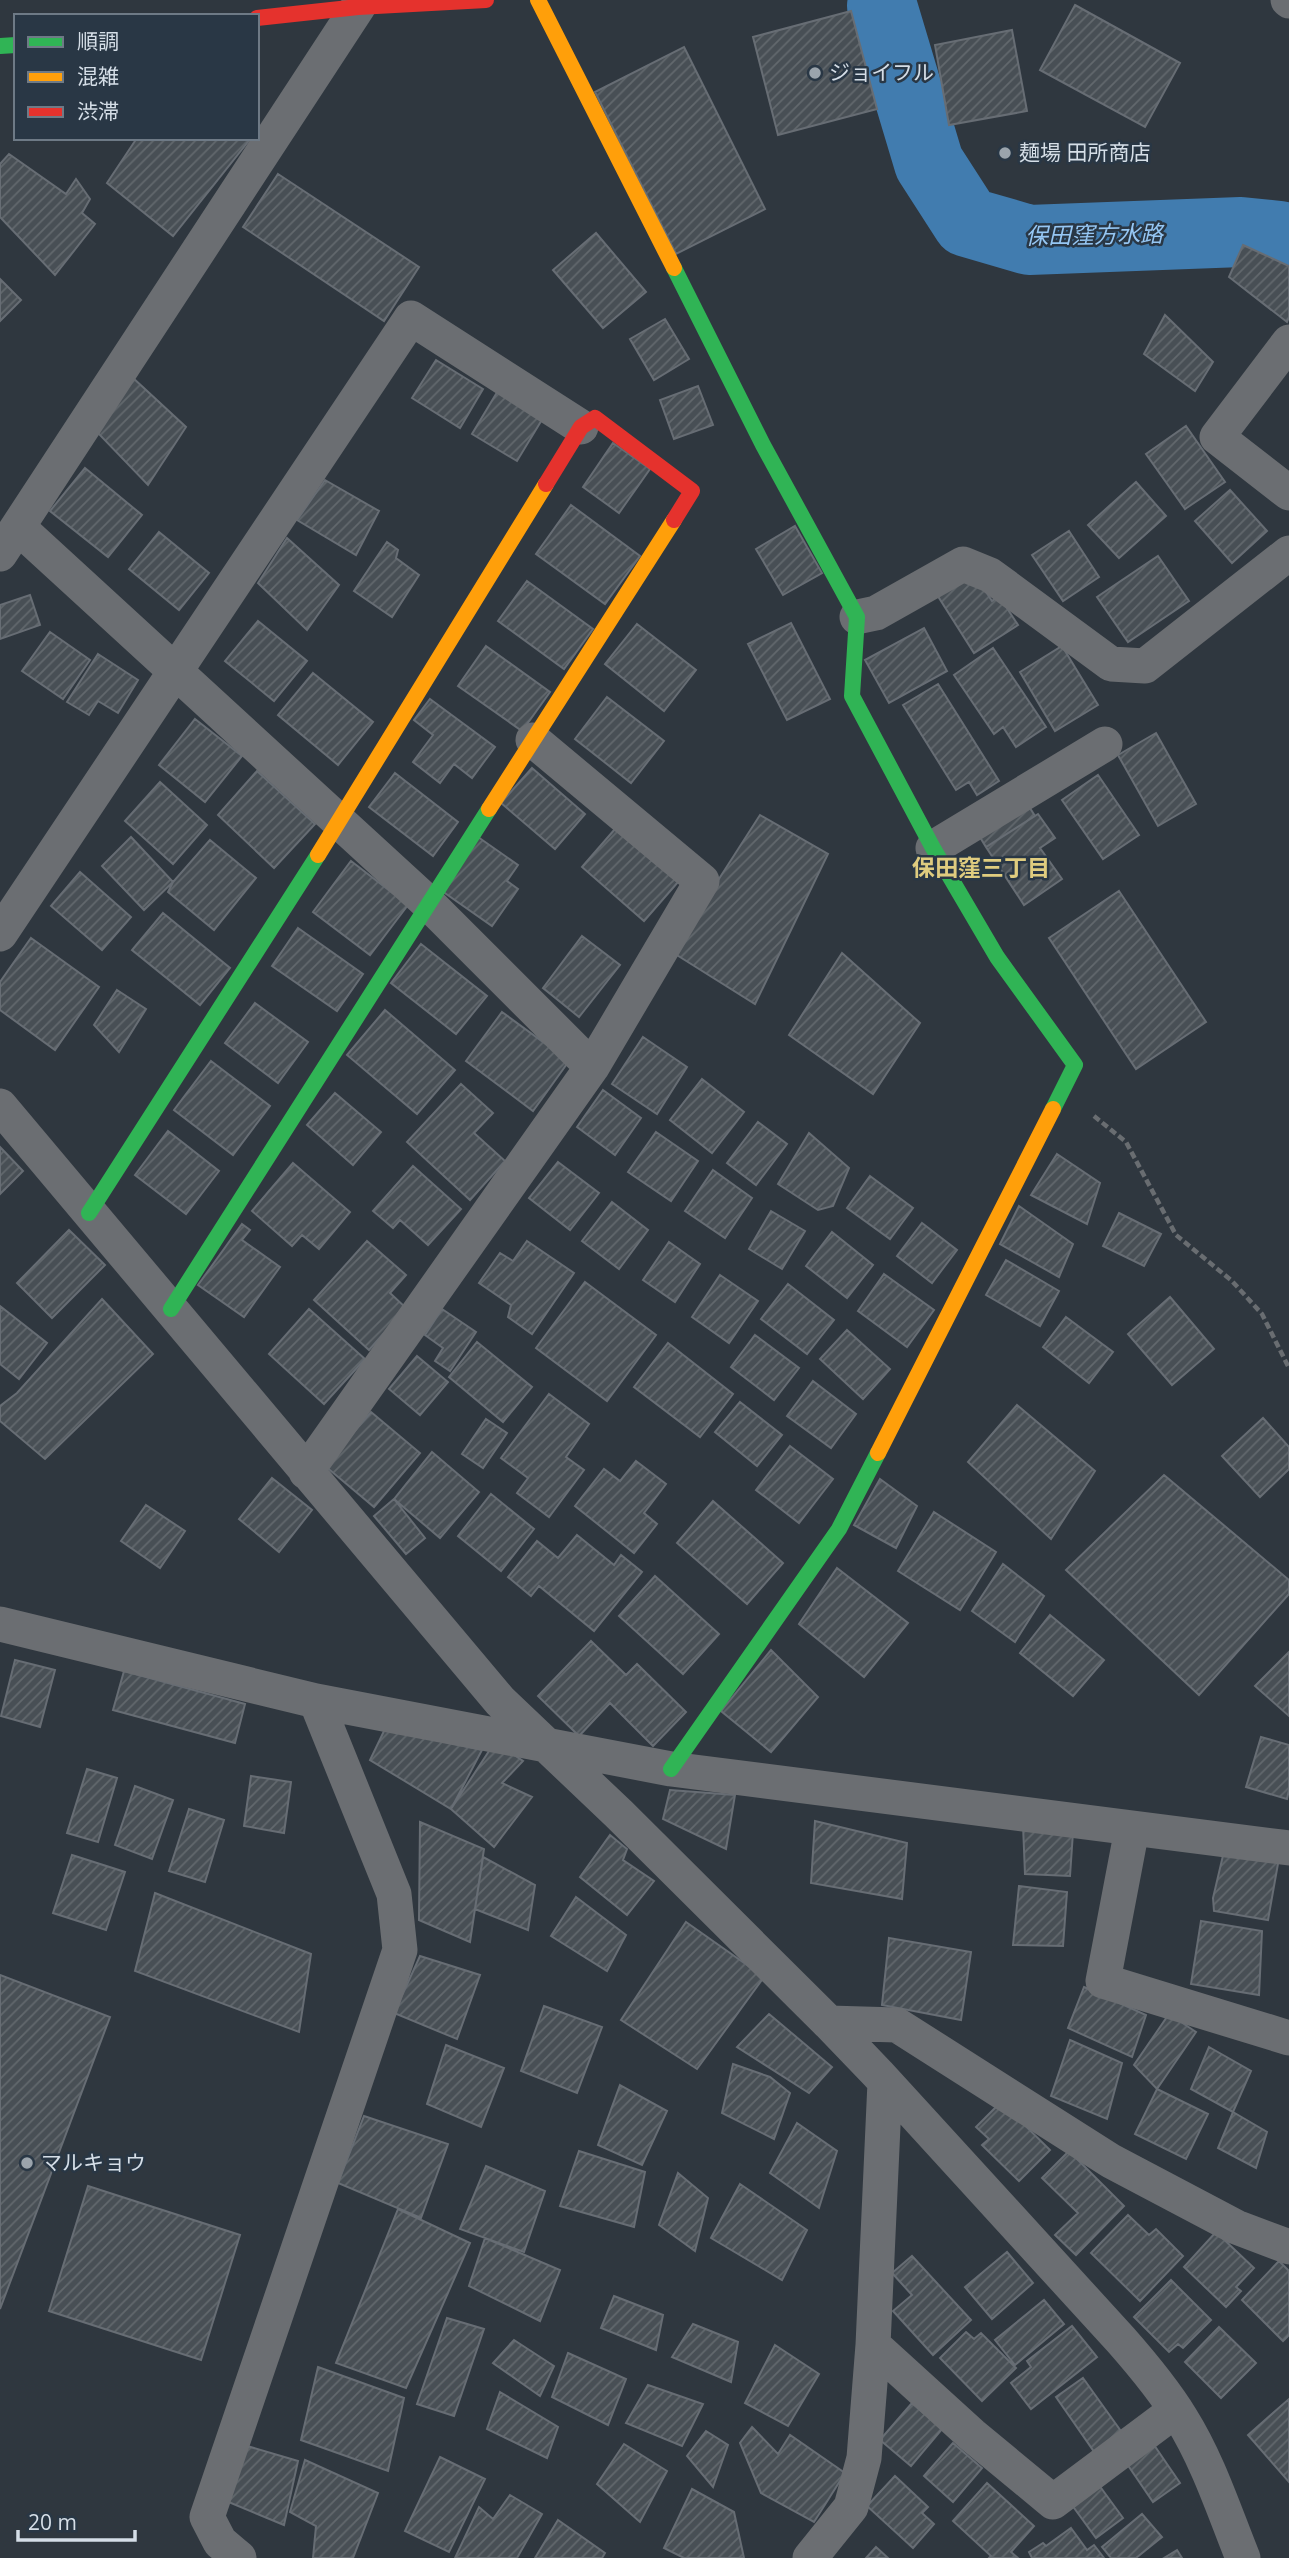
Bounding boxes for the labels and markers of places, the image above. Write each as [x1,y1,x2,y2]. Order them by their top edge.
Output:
place label: ジョイフル [829,58,934,86]
marker: ジョイフル [807,65,823,81]
place label: 麺場 田所商店 [1019,138,1150,166]
marker: 麺場 田所商店 [997,145,1013,161]
place label: マルキョウ [41,2148,146,2176]
marker: マルキョウ [19,2155,35,2171]

